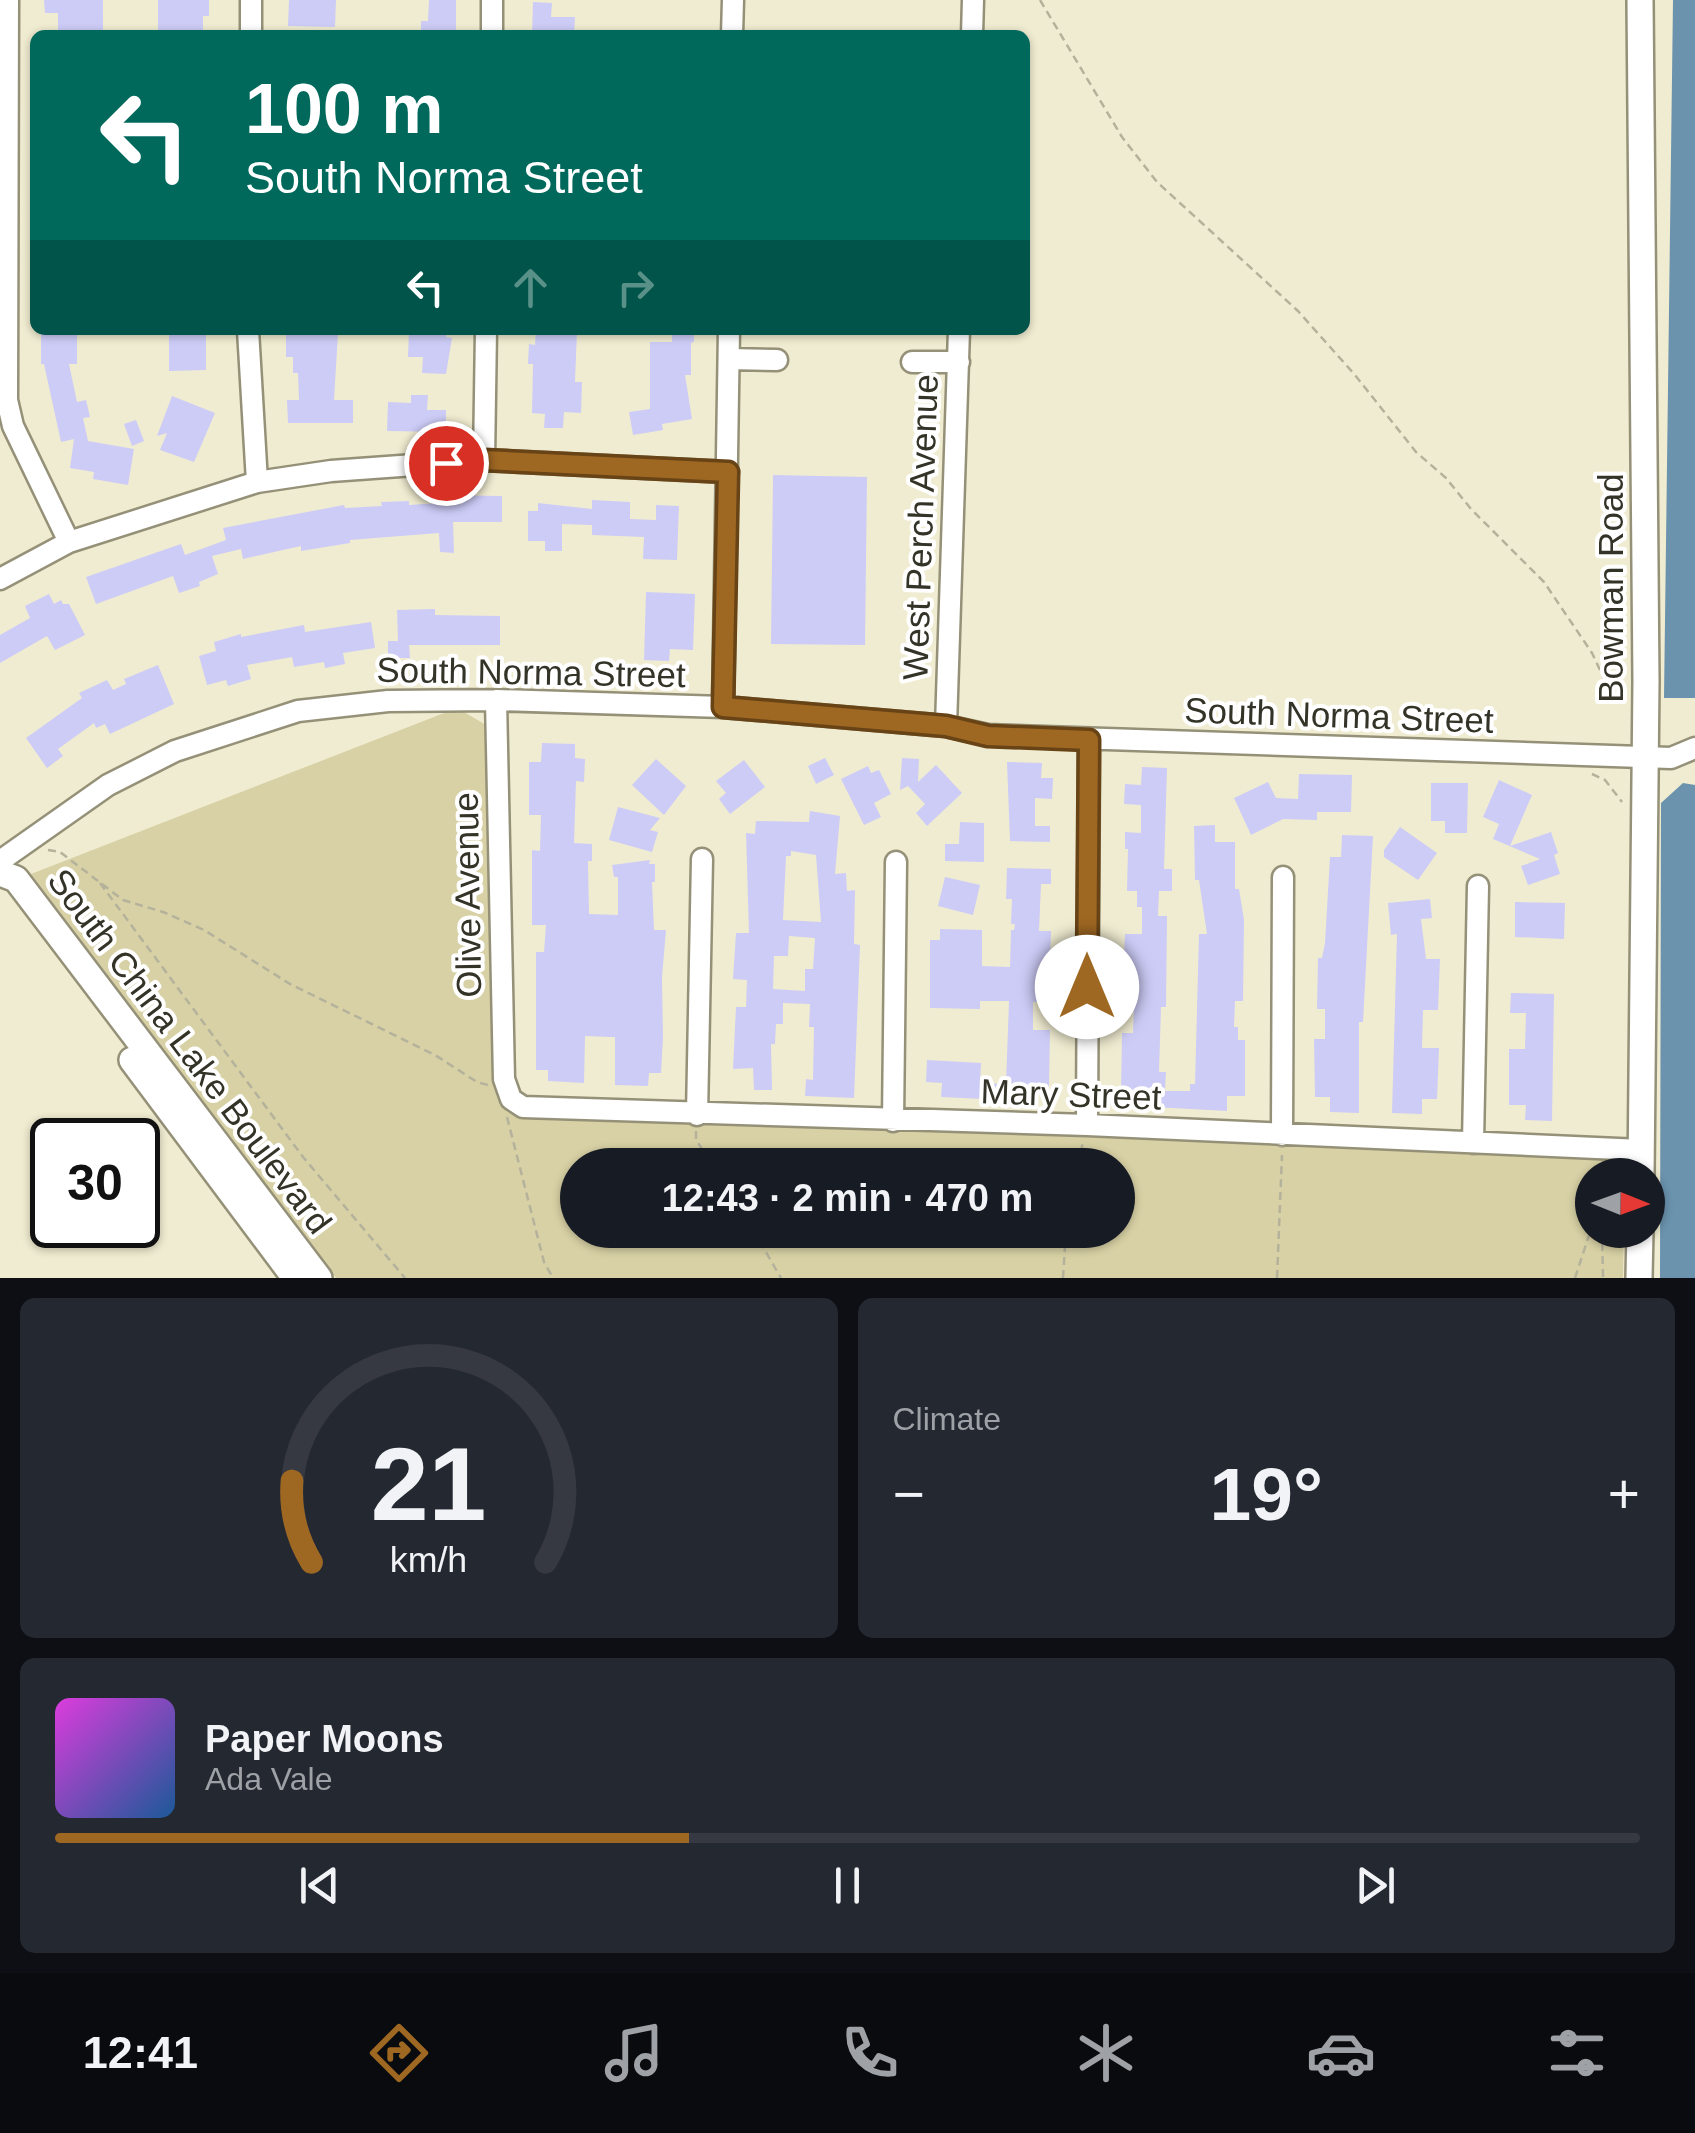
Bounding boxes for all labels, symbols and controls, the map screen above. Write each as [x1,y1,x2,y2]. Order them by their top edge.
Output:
icon: left [80,70,210,200]
text: 100 m [245,70,443,148]
text: South Norma Street [245,152,643,203]
icon: left [398,260,453,315]
icon: ahead [503,260,558,315]
icon: right [608,260,663,315]
street label: West Perch Avenue [895,373,945,681]
pin [404,421,489,506]
icon: arrive [419,436,474,491]
street label: Bowman Road [1591,473,1630,703]
street label: South Norma Street [376,650,686,694]
street label: South Norma Street [1184,690,1495,740]
street label: Olive Avenue [446,792,488,998]
street label: South China Lake Boulevard [40,861,340,1241]
position arrow [1035,935,1139,1039]
street label: Mary Street [980,1071,1162,1117]
speed limit sign: 30 [30,1118,160,1248]
north arrow [1575,1158,1665,1248]
map controls [1575,1158,1665,1248]
text: 12:43 · 2 min · 470 m [662,1177,1033,1219]
text: Climate [893,1401,1001,1437]
text: 21 [371,1426,487,1542]
text: 19° [1210,1452,1323,1536]
text: − [893,1463,925,1525]
text: + [1608,1463,1640,1525]
text: km/h [390,1540,467,1580]
text: Paper Moons [205,1718,444,1760]
text: Ada Vale [205,1761,333,1797]
icon: previous [292,1858,347,1913]
icon: pause [820,1858,875,1913]
icon: next [1348,1858,1403,1913]
icon: directions [364,2018,434,2088]
icon: music [599,2018,669,2088]
icon: phone [835,2018,905,2088]
icon: climate [1071,2018,1141,2088]
icon: car [1306,2018,1376,2088]
icon: filters [1542,2018,1612,2088]
text: 12:41 [83,2027,198,2078]

